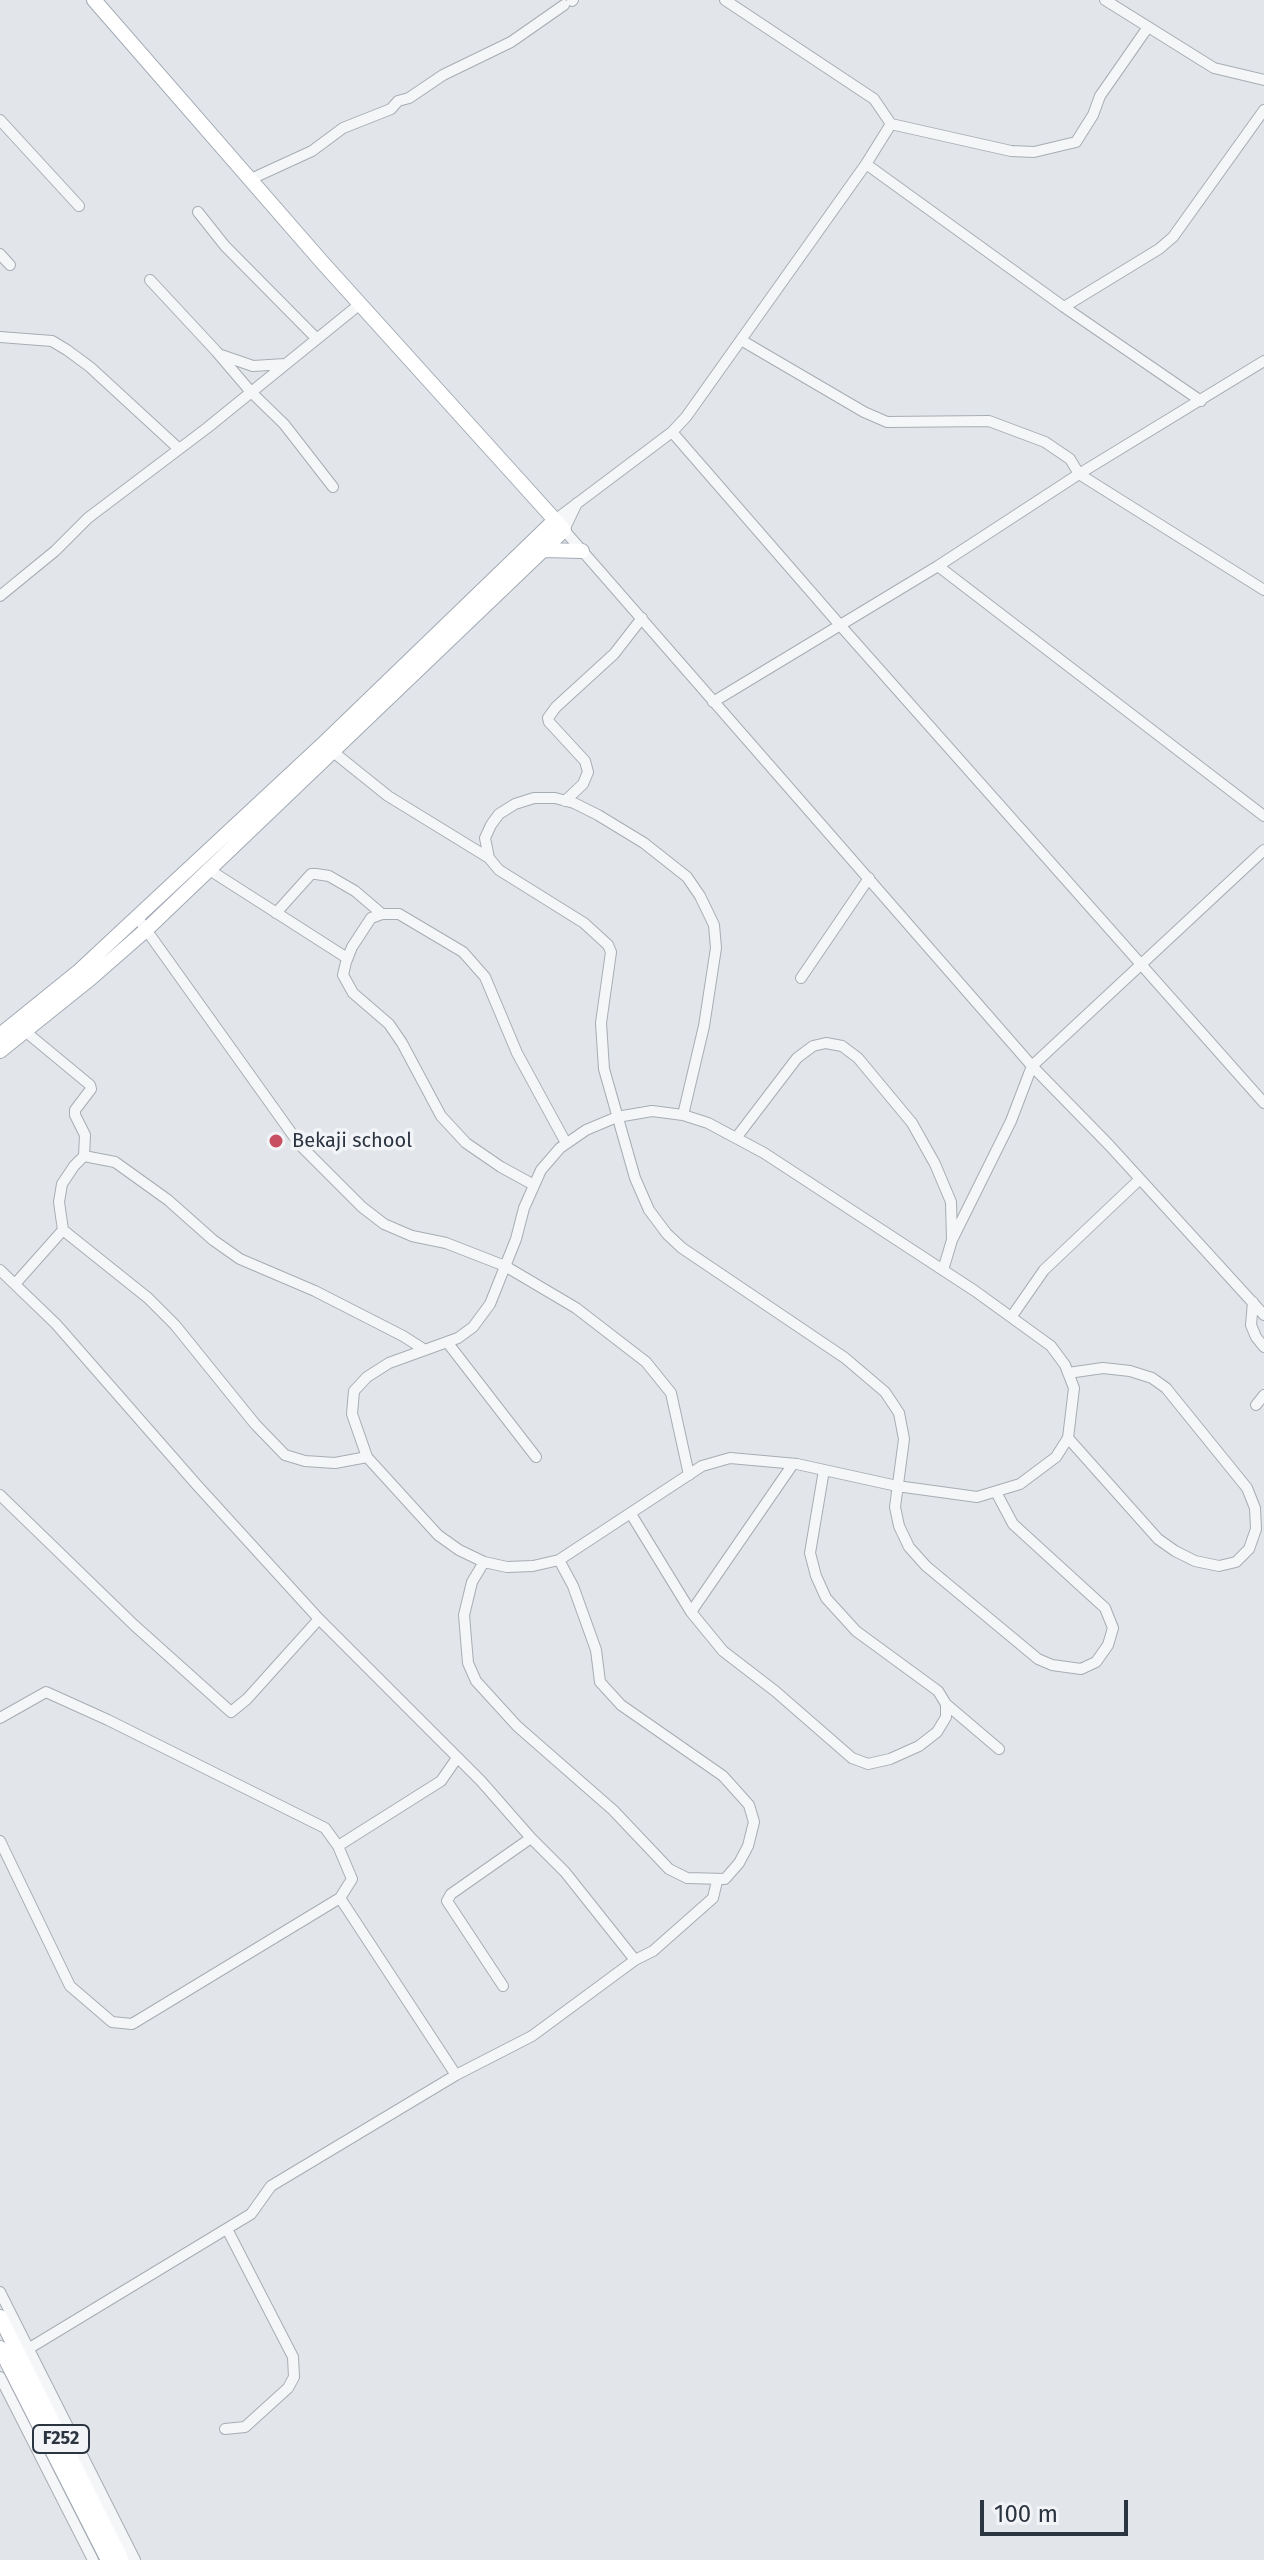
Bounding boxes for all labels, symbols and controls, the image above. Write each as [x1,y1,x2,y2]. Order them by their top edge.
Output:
place label: Bekaji school [292,1129,412,1153]
marker: Bekaji school [267,1132,285,1150]
road number: F252 [33,2425,89,2453]
scale bar [984,2484,1132,2534]
text: 100 m [994,2500,1058,2528]

